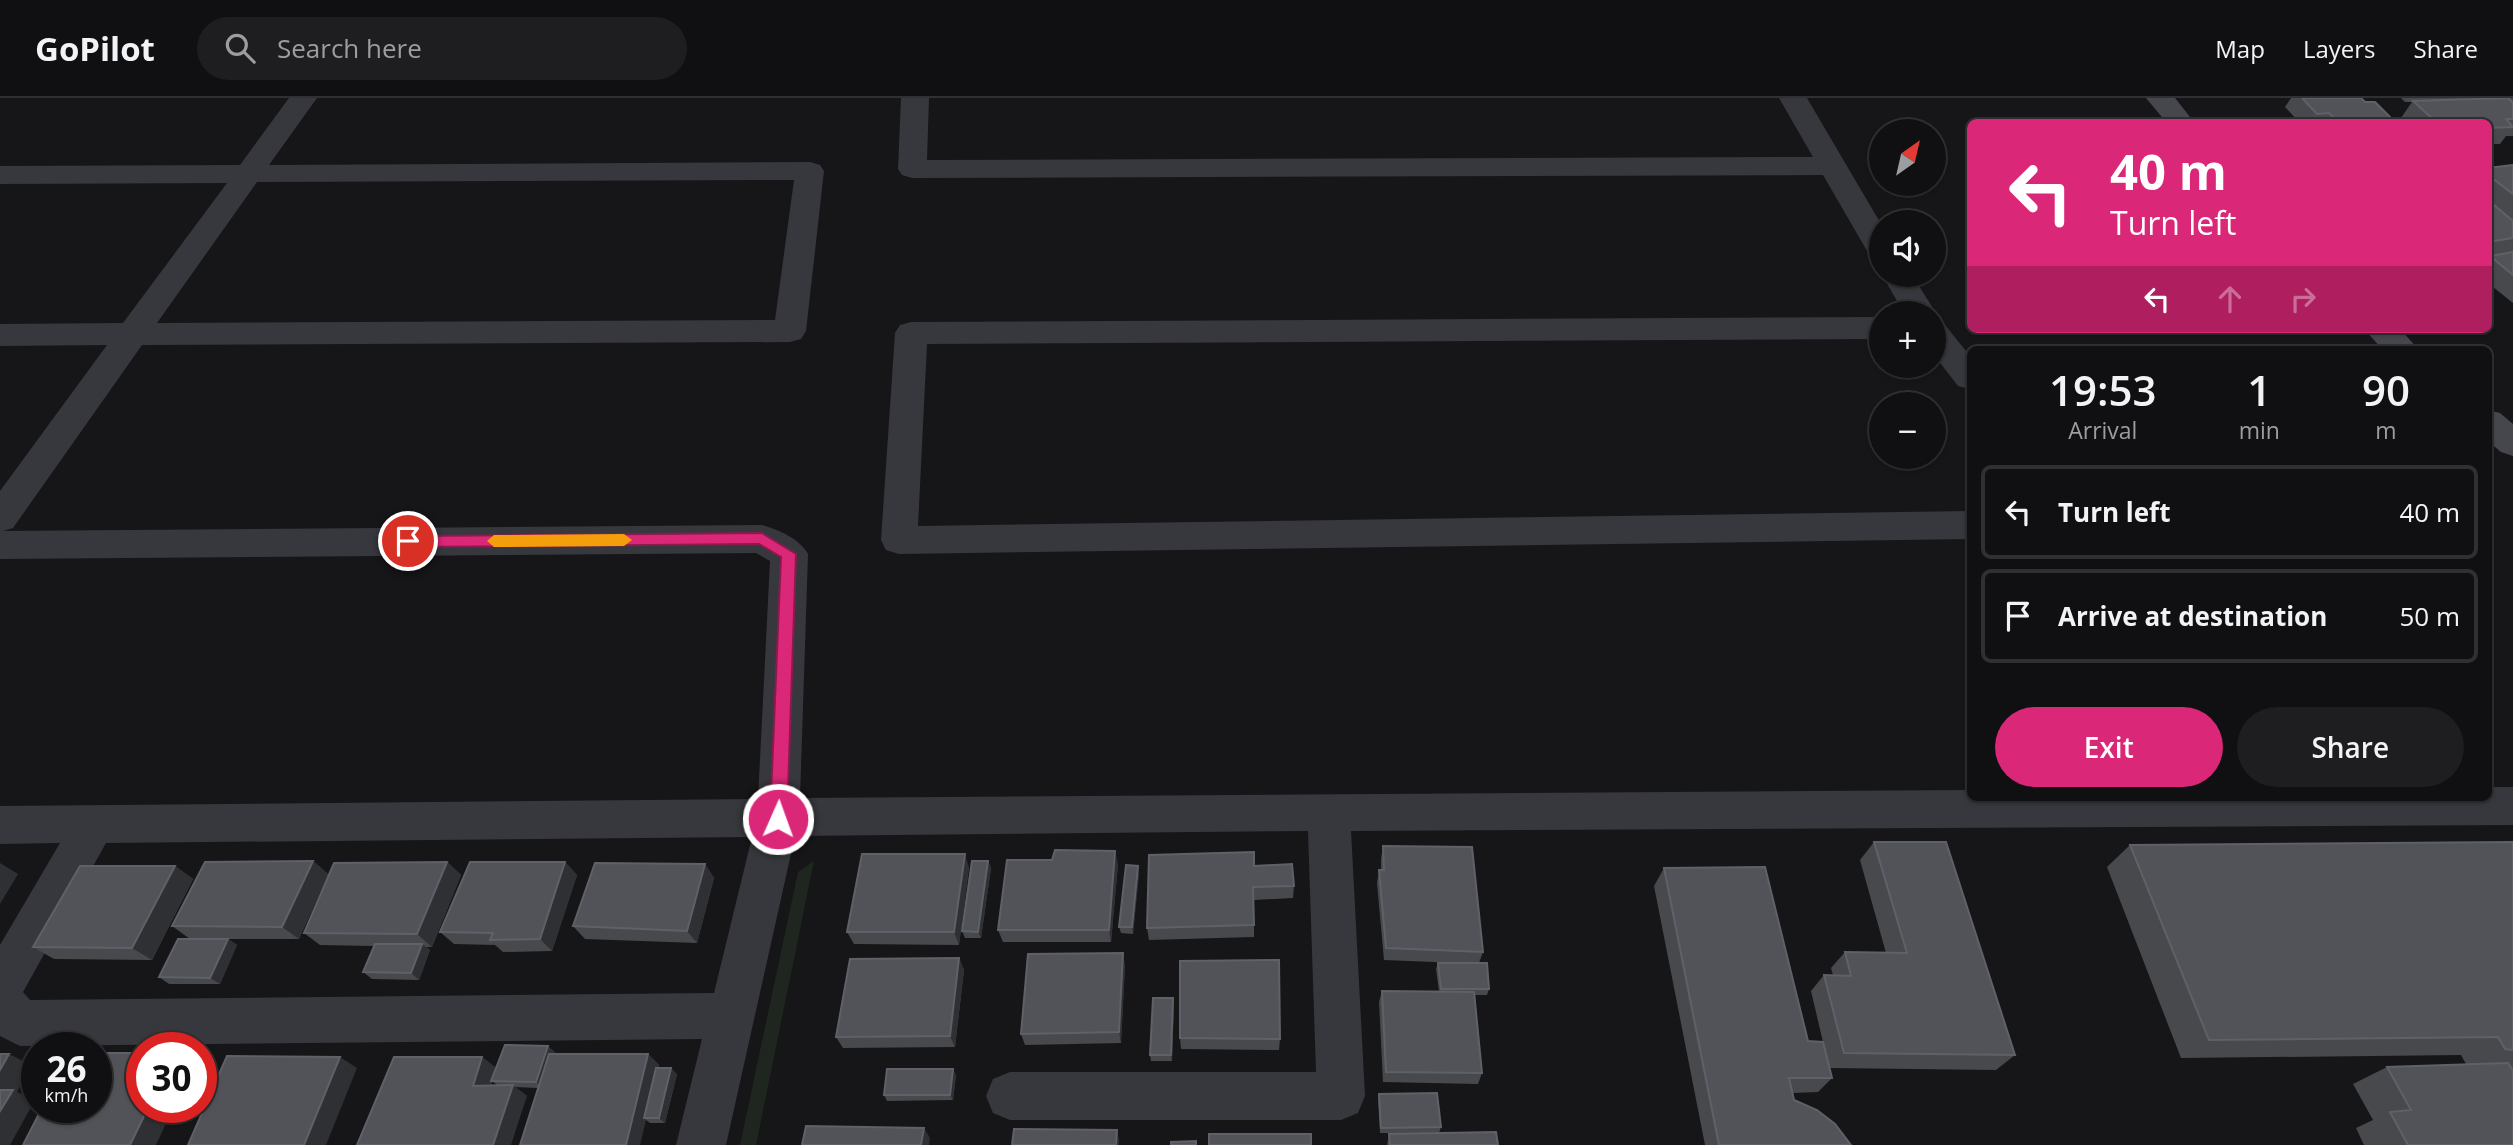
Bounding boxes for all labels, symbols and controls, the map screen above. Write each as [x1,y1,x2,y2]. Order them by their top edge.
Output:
search box [197,17,687,80]
text: GoPilot [35,26,155,71]
icon: search [221,29,259,67]
text: Search here [277,30,422,66]
text: Map [2215,32,2265,65]
text: Layers [2303,32,2376,65]
text: Share [2414,32,2478,65]
north arrow [1869,119,1946,196]
map controls [1869,119,1946,469]
text: 40 m [2110,138,2227,204]
icon: left [1995,147,2086,238]
text: Turn left [2110,201,2236,244]
button: sound [1869,210,1946,287]
icon: left [2138,280,2176,318]
icon: ahead [2211,280,2249,318]
icon: right [2284,280,2322,318]
button: + [1869,301,1946,378]
text: 19:53 [2049,361,2157,418]
text: 1 [2247,361,2271,418]
text: 90 [2362,361,2410,418]
button: − [1869,392,1946,469]
text: Arrival [2068,414,2137,446]
text: min [2239,414,2280,446]
text: m [2375,414,2397,446]
icon: left [1999,493,2037,531]
text: Turn left [2058,494,2170,530]
text: 40 m [2399,494,2460,530]
pin [378,511,438,571]
icon: arrive [389,522,427,560]
icon: arrive [1999,597,2037,635]
text: Arrive at destination [2058,598,2327,634]
text: 50 m [2399,598,2460,634]
button: Exit [1995,707,2223,787]
button: Share [2237,707,2464,787]
position arrow [741,782,815,856]
speed limit sign: 30 [126,1032,217,1123]
text: 26 [46,1045,87,1092]
text: km/h [45,1083,88,1107]

